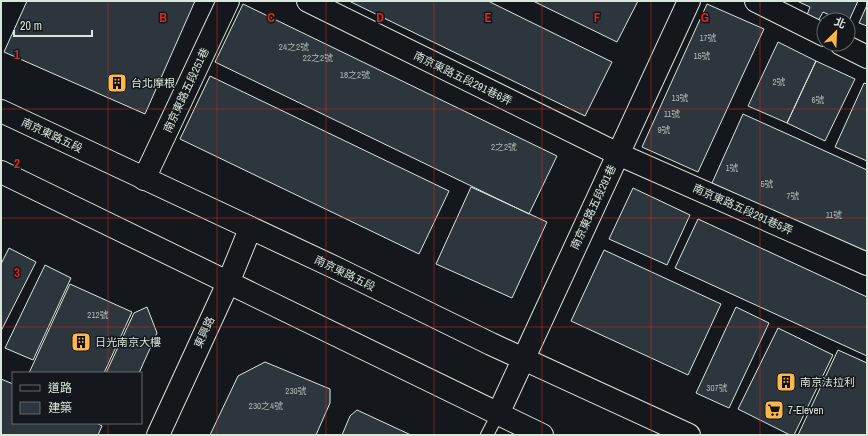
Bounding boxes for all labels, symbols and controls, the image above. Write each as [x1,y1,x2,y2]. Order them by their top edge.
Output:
text: B [159,9,167,26]
text: C [267,9,275,26]
text: D [376,9,384,26]
text: E [484,9,492,26]
text: F [594,9,601,26]
text: G [701,9,709,26]
scale bar [14,12,92,38]
north arrow [816,12,856,52]
text: 北 [832,14,848,31]
text: 20 m [20,18,42,34]
house number: 17號 [699,32,717,44]
house number: 24之2號 [279,41,309,53]
street label: 南京東路五段251巷 [160,45,212,135]
text: 1 [14,46,20,63]
street label: 南京東路五段291巷6弄 [411,48,515,108]
house number: 15號 [693,50,711,62]
house number: 22之2號 [303,52,333,64]
house number: 18之2號 [340,69,370,81]
building icon: 台北摩根 [106,72,128,94]
place label: 台北摩根 [131,76,175,90]
house number: 2號 [772,76,786,88]
house number: 13號 [671,92,689,104]
house number: 6號 [811,94,825,106]
house number: 11號 [664,108,680,120]
street label: 南京東路五段 [19,115,85,155]
house number: 9號 [657,124,671,136]
house number: 2之2號 [491,141,517,153]
text: 2 [14,155,20,172]
street label: 南京東路五段291巷 [567,162,619,252]
house number: 1號 [725,162,739,174]
house number: 5號 [760,178,774,190]
street label: 南京東路五段291巷5弄 [691,181,795,237]
house number: 7號 [786,190,800,202]
house number: 11號 [826,209,842,221]
street label: 南京東路五段 [312,252,378,294]
text: 3 [14,264,20,281]
house number: 212號 [87,309,109,321]
street label: 東興路 [191,314,217,350]
building icon: 日光南京大樓 [70,331,92,353]
place label: 日光南京大樓 [95,335,161,349]
building icon: 南京法拉利 [775,371,797,393]
legend [12,372,142,424]
place label: 南京法拉利 [800,375,855,389]
text: 道路 [48,380,72,396]
house number: 307號 [706,382,728,394]
house number: 230號 [285,385,307,397]
supermarket icon: 7-Eleven [763,399,785,421]
text: 建築 [48,400,72,416]
house number: 230之4號 [249,400,283,412]
place label: 7-Eleven [788,403,824,417]

